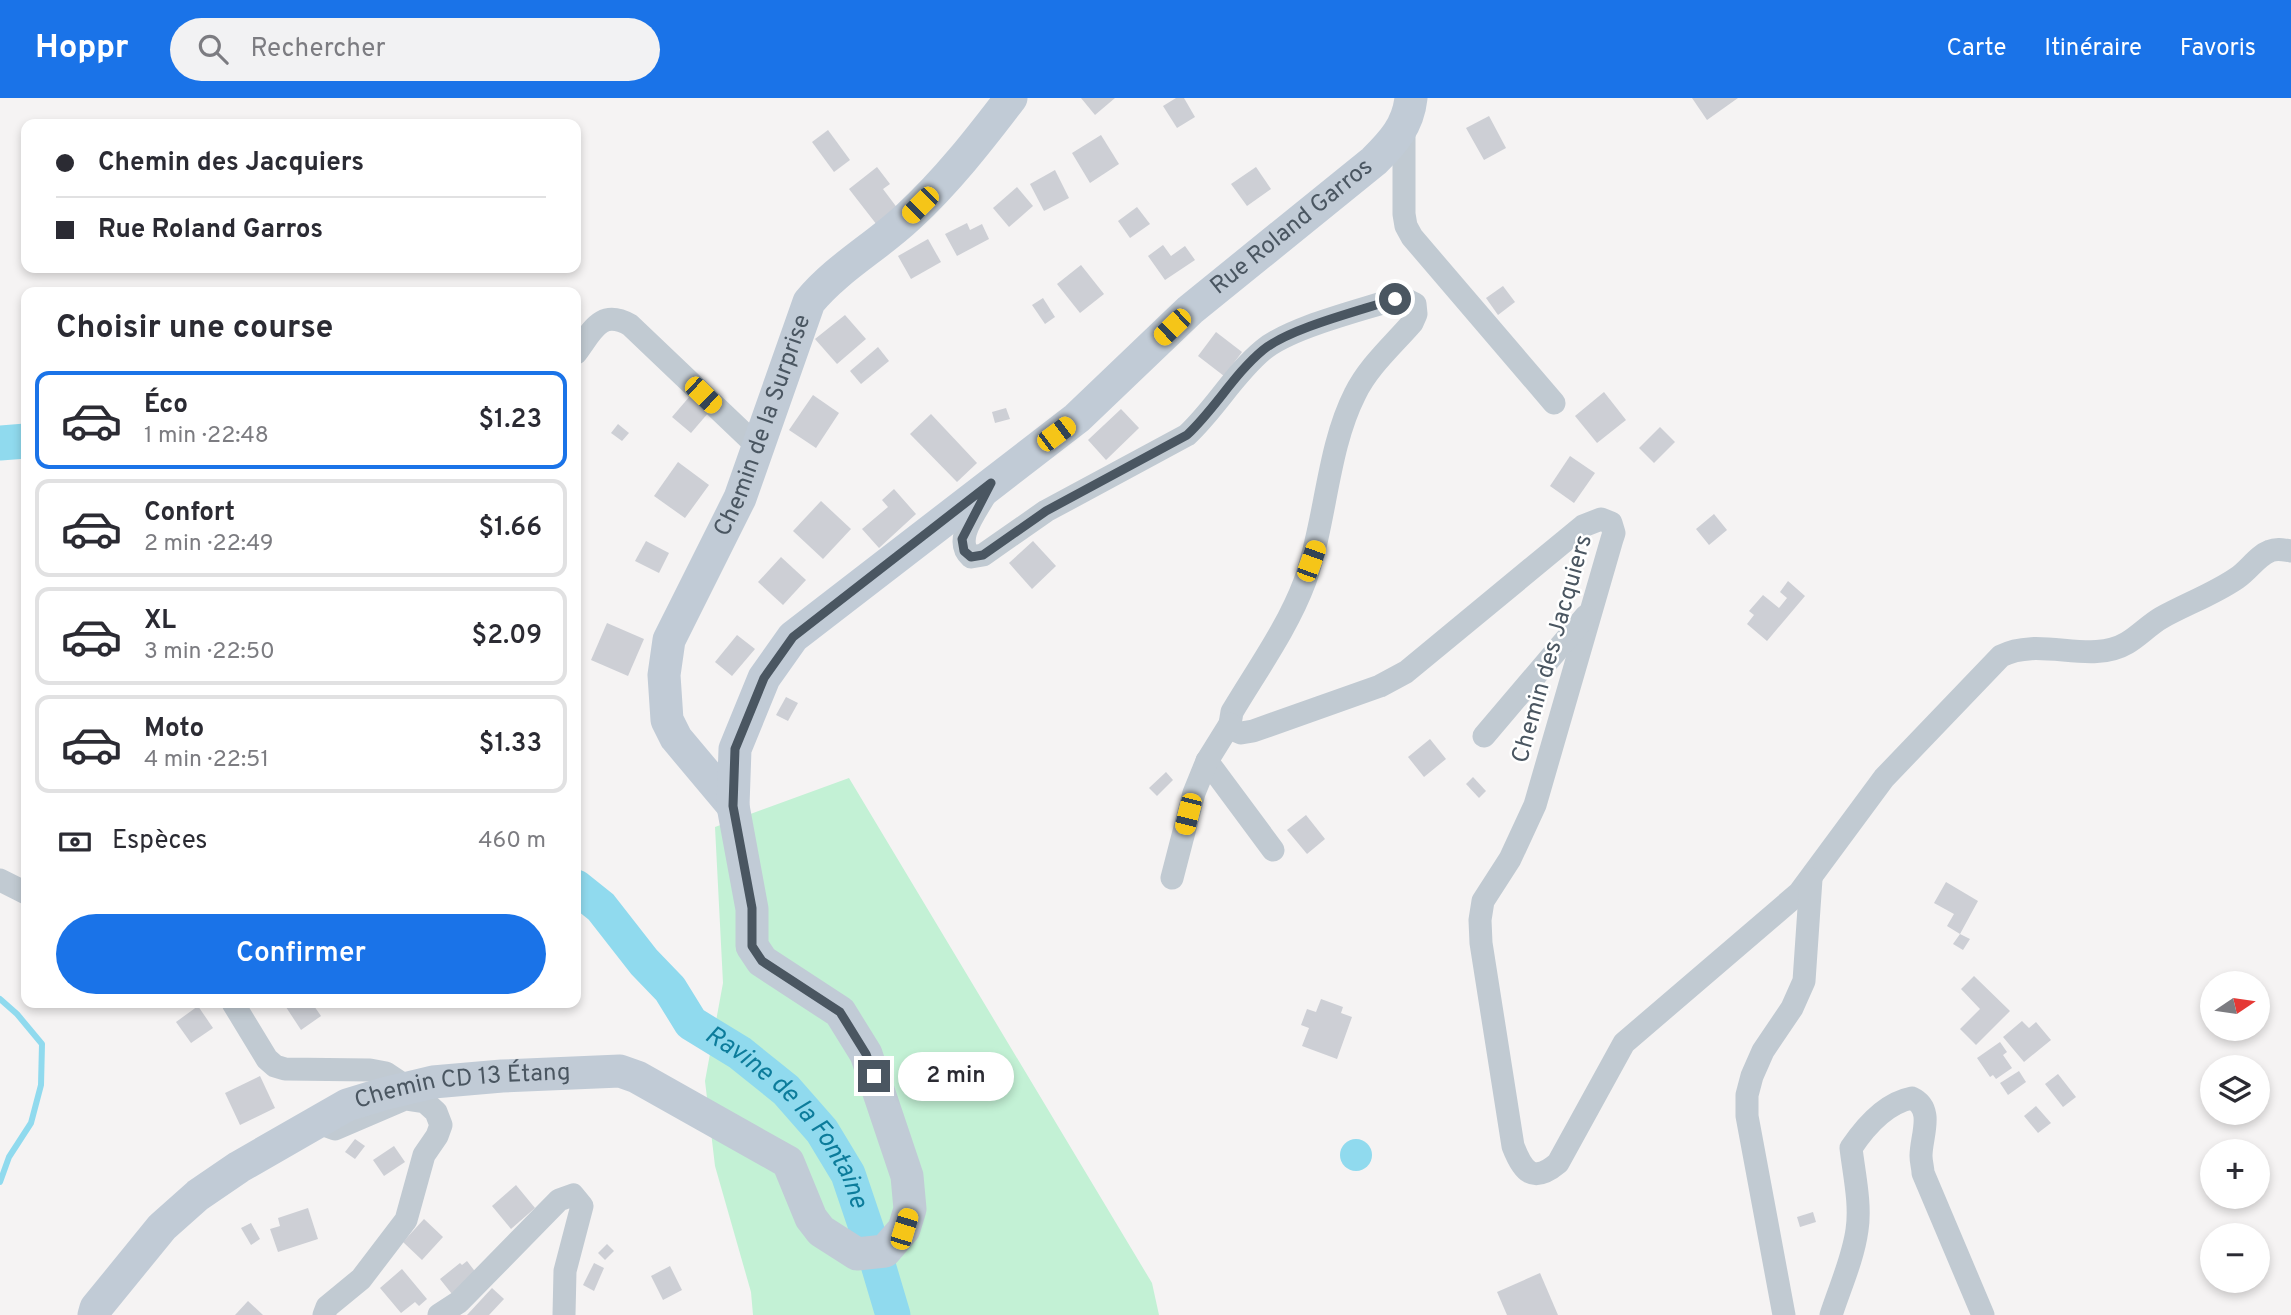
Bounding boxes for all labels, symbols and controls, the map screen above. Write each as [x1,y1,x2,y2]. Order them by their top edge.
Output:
search box [170,18,660,81]
text: Hoppr [35,28,128,70]
icon: search [194,30,232,68]
text: Rechercher [250,33,386,66]
text: Carte [1946,34,2006,64]
text: Itinéraire [2044,34,2142,64]
text: Favoris [2180,34,2256,64]
text: Chemin des Jacquiers [98,147,364,180]
street label: Rue Roland Garros [1205,153,1379,302]
car [898,183,943,227]
text: Rue Roland Garros [98,214,323,247]
route start [1379,283,1411,315]
car [1150,305,1195,349]
text: Choisir une course [56,309,333,349]
street label: Chemin de la Surprise [708,311,818,542]
car [681,373,726,417]
icon: car [60,389,123,452]
text: Éco [144,389,188,422]
text: $1.23 [479,404,542,437]
car [1033,413,1080,455]
text: 1 min · 22:48 [144,422,269,451]
icon: car [60,497,123,560]
text: Confort [144,497,235,530]
text: $1.66 [478,512,542,545]
text: 2 min · 22:49 [144,530,274,559]
street label: Chemin des Jacquiers [1506,531,1600,767]
car [1294,538,1329,584]
icon: car [60,605,123,668]
text: XL [144,605,176,638]
text: $2.09 [472,620,542,653]
text: 3 min · 22:50 [144,638,275,667]
icon: car [60,713,123,776]
text: Moto [144,713,204,746]
text: $1.33 [479,728,542,761]
text: 4 min · 22:51 [144,746,269,775]
car [1173,791,1204,837]
icon: cash [56,823,94,861]
text: Espèces [112,825,208,858]
text: 460 m [478,827,546,856]
button: Confirmer [56,914,546,994]
north arrow [2200,971,2270,1041]
map controls [2200,971,2270,1293]
water label: Ravine de la Fontaine [699,1019,875,1213]
callout: 2 min [898,1052,1014,1100]
button: layers [2200,1055,2270,1125]
street label: Chemin CD 13 Étang [351,1058,571,1117]
route end [858,1060,890,1092]
text: 2 min [926,1062,986,1091]
button: + [2200,1139,2270,1209]
car [888,1206,921,1252]
button: − [2200,1223,2270,1293]

